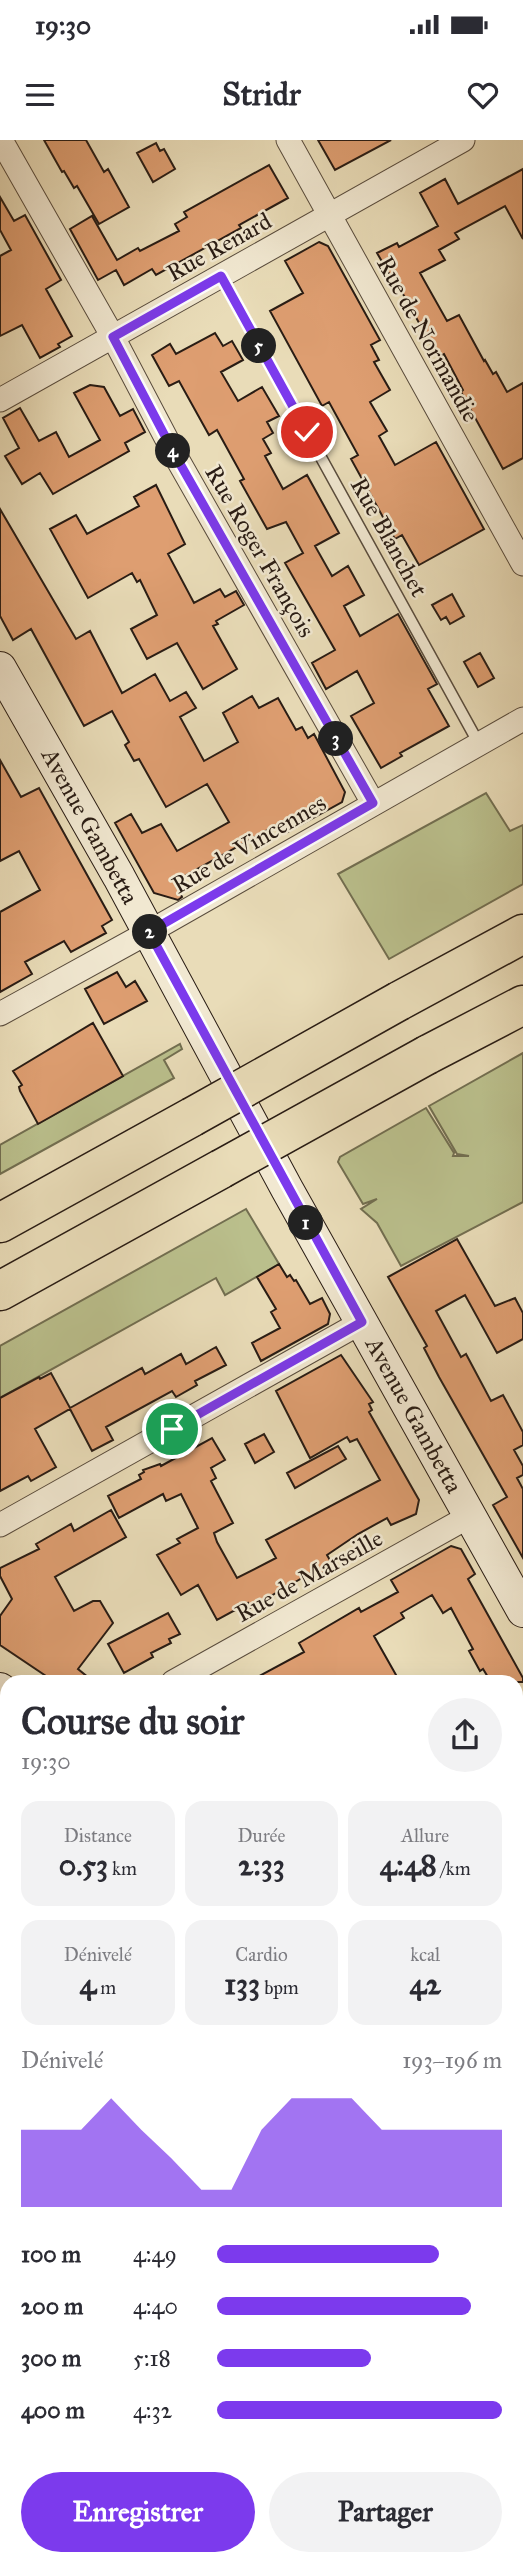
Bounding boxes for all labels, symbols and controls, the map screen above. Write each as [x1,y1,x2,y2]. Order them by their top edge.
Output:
text: 19:30 [35,9,91,41]
text: Stridr [222,75,301,114]
icon: menu [21,76,59,114]
icon: heart [464,76,502,114]
street label: Rue Renard [161,206,277,288]
street label: Rue de Normandie [370,251,486,427]
pin: 5 [242,328,276,364]
text: 5 [254,334,263,357]
pin [277,402,337,462]
icon: check [288,413,326,451]
pin: 4 [156,434,190,468]
text: 4 [167,439,178,462]
street label: Rue Roger François [199,460,321,642]
street label: Rue Blanchet [344,472,434,602]
pin: 3 [318,722,354,756]
text: 3 [332,727,339,750]
street label: Avenue Gambetta [34,742,146,910]
street label: Rue de Vincennes [167,788,331,900]
pin: 2 [132,914,168,950]
text: 2 [145,920,154,943]
pin: 1 [288,1206,324,1240]
text: 1 [302,1211,309,1234]
street label: Avenue Gambetta [358,1331,470,1499]
pin [142,1399,202,1459]
icon: arrive [153,1410,191,1448]
street label: Rue de Marseille [230,1523,388,1629]
text: Course du soir [21,1698,244,1744]
button: share [428,1698,502,1772]
text: 19:30 [21,1747,71,1775]
text: Distance [64,1824,132,1847]
text: Durée [238,1824,285,1847]
text: Allure [401,1824,449,1847]
text: 0.53 [59,1847,108,1883]
text: 2:33 [238,1847,285,1883]
text: 4:48 [380,1847,437,1883]
text: km [108,1857,137,1880]
text: /km [437,1857,471,1880]
text: Dénivelé [64,1943,132,1966]
text: Cardio [235,1943,288,1966]
text: kcal [410,1943,440,1966]
text: 4 [79,1966,96,2002]
text: 133 [224,1966,260,2002]
text: 42 [409,1966,441,2002]
text: m [96,1976,116,1999]
text: bpm [260,1976,299,1999]
text: Dénivelé [21,2046,103,2074]
text: 193–196 m [402,2046,502,2074]
text: 100 m [21,2240,81,2268]
text: 4:49 [133,2240,177,2268]
text: 200 m [21,2292,83,2320]
text: 4:40 [133,2292,178,2320]
text: 300 m [21,2344,81,2372]
text: 5:18 [133,2344,171,2372]
text: 400 m [21,2396,85,2424]
text: 4:32 [133,2396,172,2424]
button: Enregistrer [21,2472,255,2552]
button: Partager [269,2472,502,2552]

